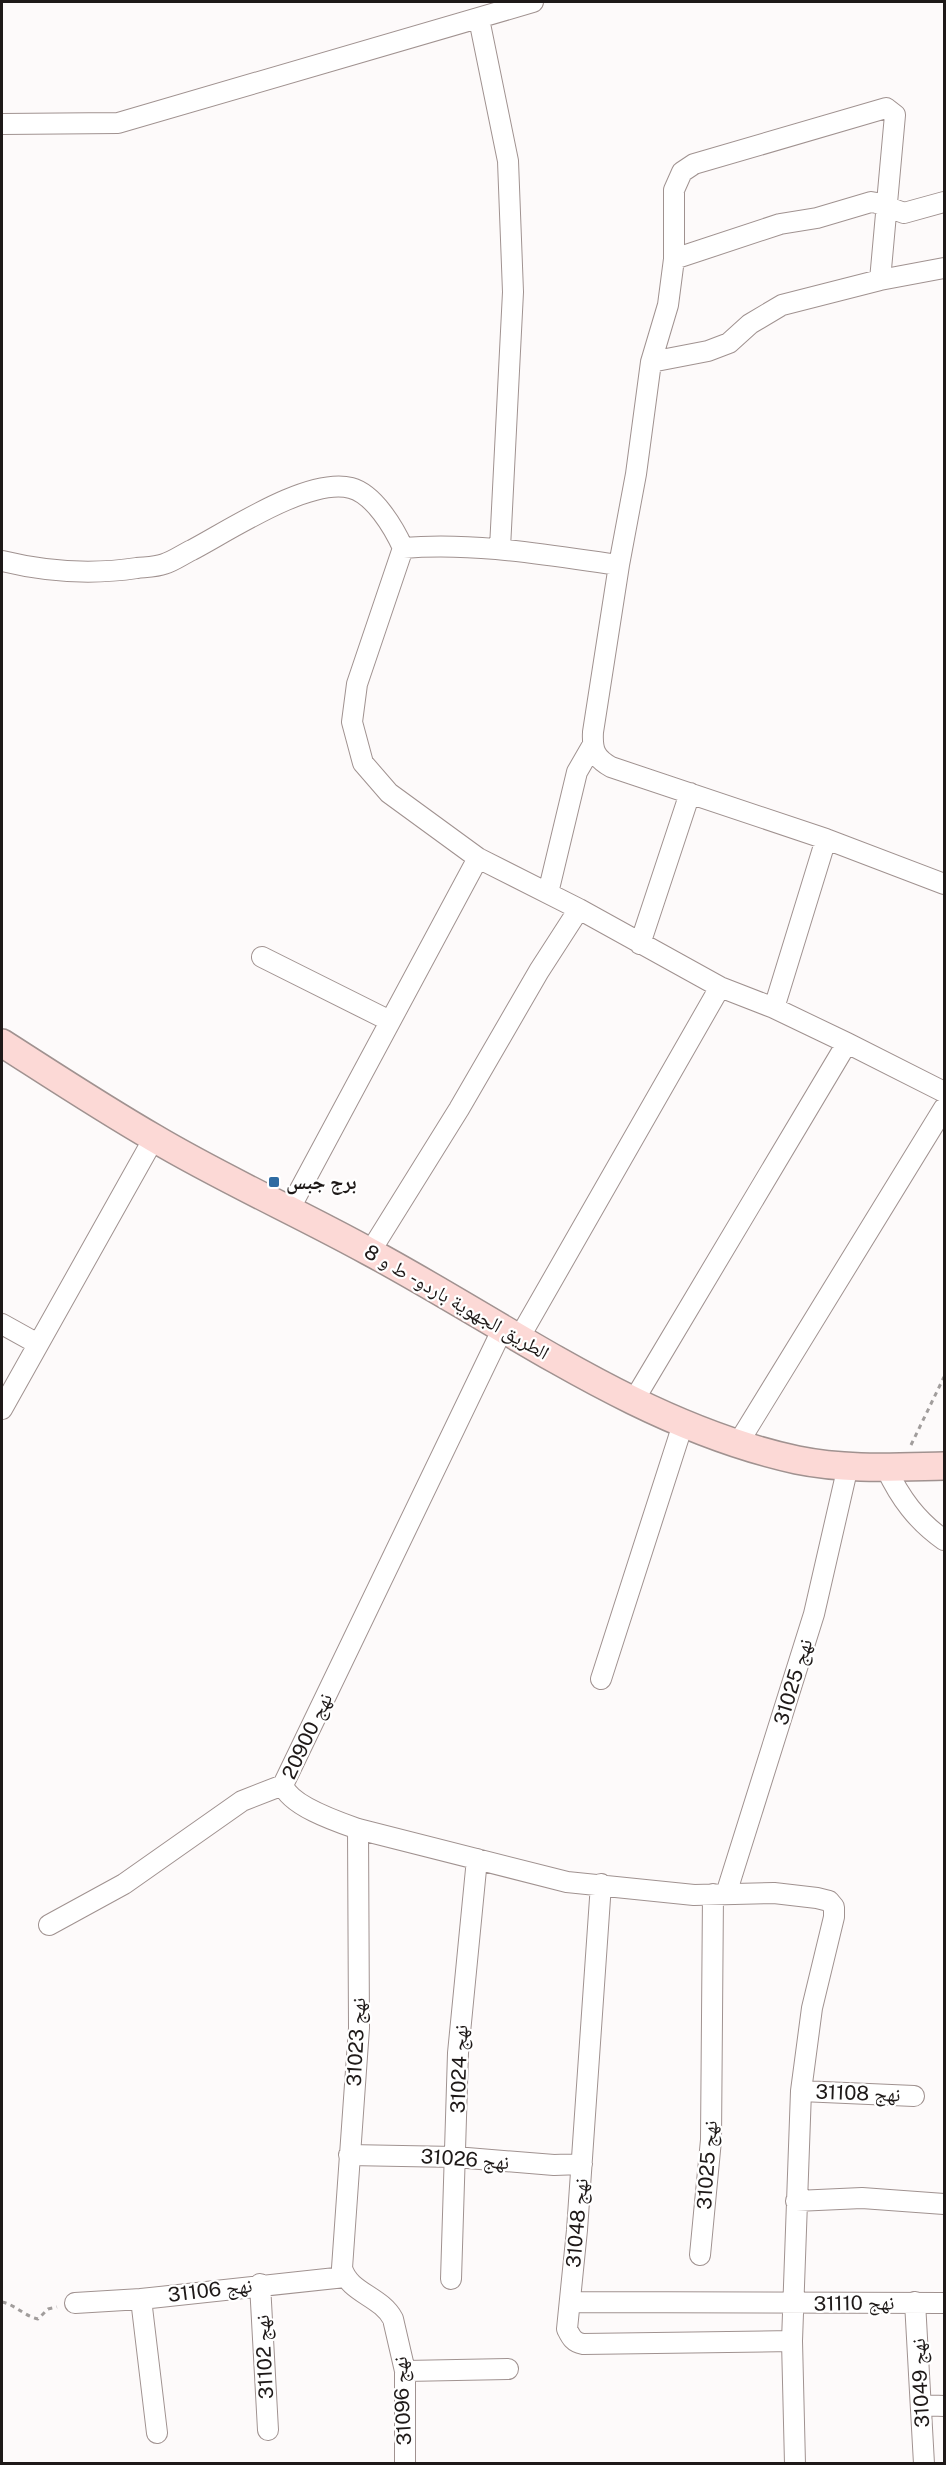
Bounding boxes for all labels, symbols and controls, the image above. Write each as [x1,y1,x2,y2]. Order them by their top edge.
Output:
place label: برج جبس [286,1170,357,1195]
marker: برج جبس [267,1175,281,1189]
street label: الطريق الجهوية باردو - ط و 8 [360,1239,554,1365]
street label: نهج 31025 [769,1636,818,1728]
street label: نهج 20900 [277,1689,338,1783]
street label: نهج 31023 [342,1997,371,2087]
street label: نهج 31024 [445,2024,474,2114]
street label: نهج 31108 [815,2080,901,2107]
street label: نهج 31025 [692,2120,723,2210]
street label: نهج 31026 [420,2144,510,2175]
street label: نهج 31048 [561,2177,594,2269]
street label: نهج 31106 [166,2273,254,2308]
street label: نهج 31110 [814,2290,895,2317]
street label: نهج 31102 [250,2314,279,2400]
street label: نهج 31049 [906,2338,935,2428]
street label: نهج 31096 [388,2356,417,2446]

